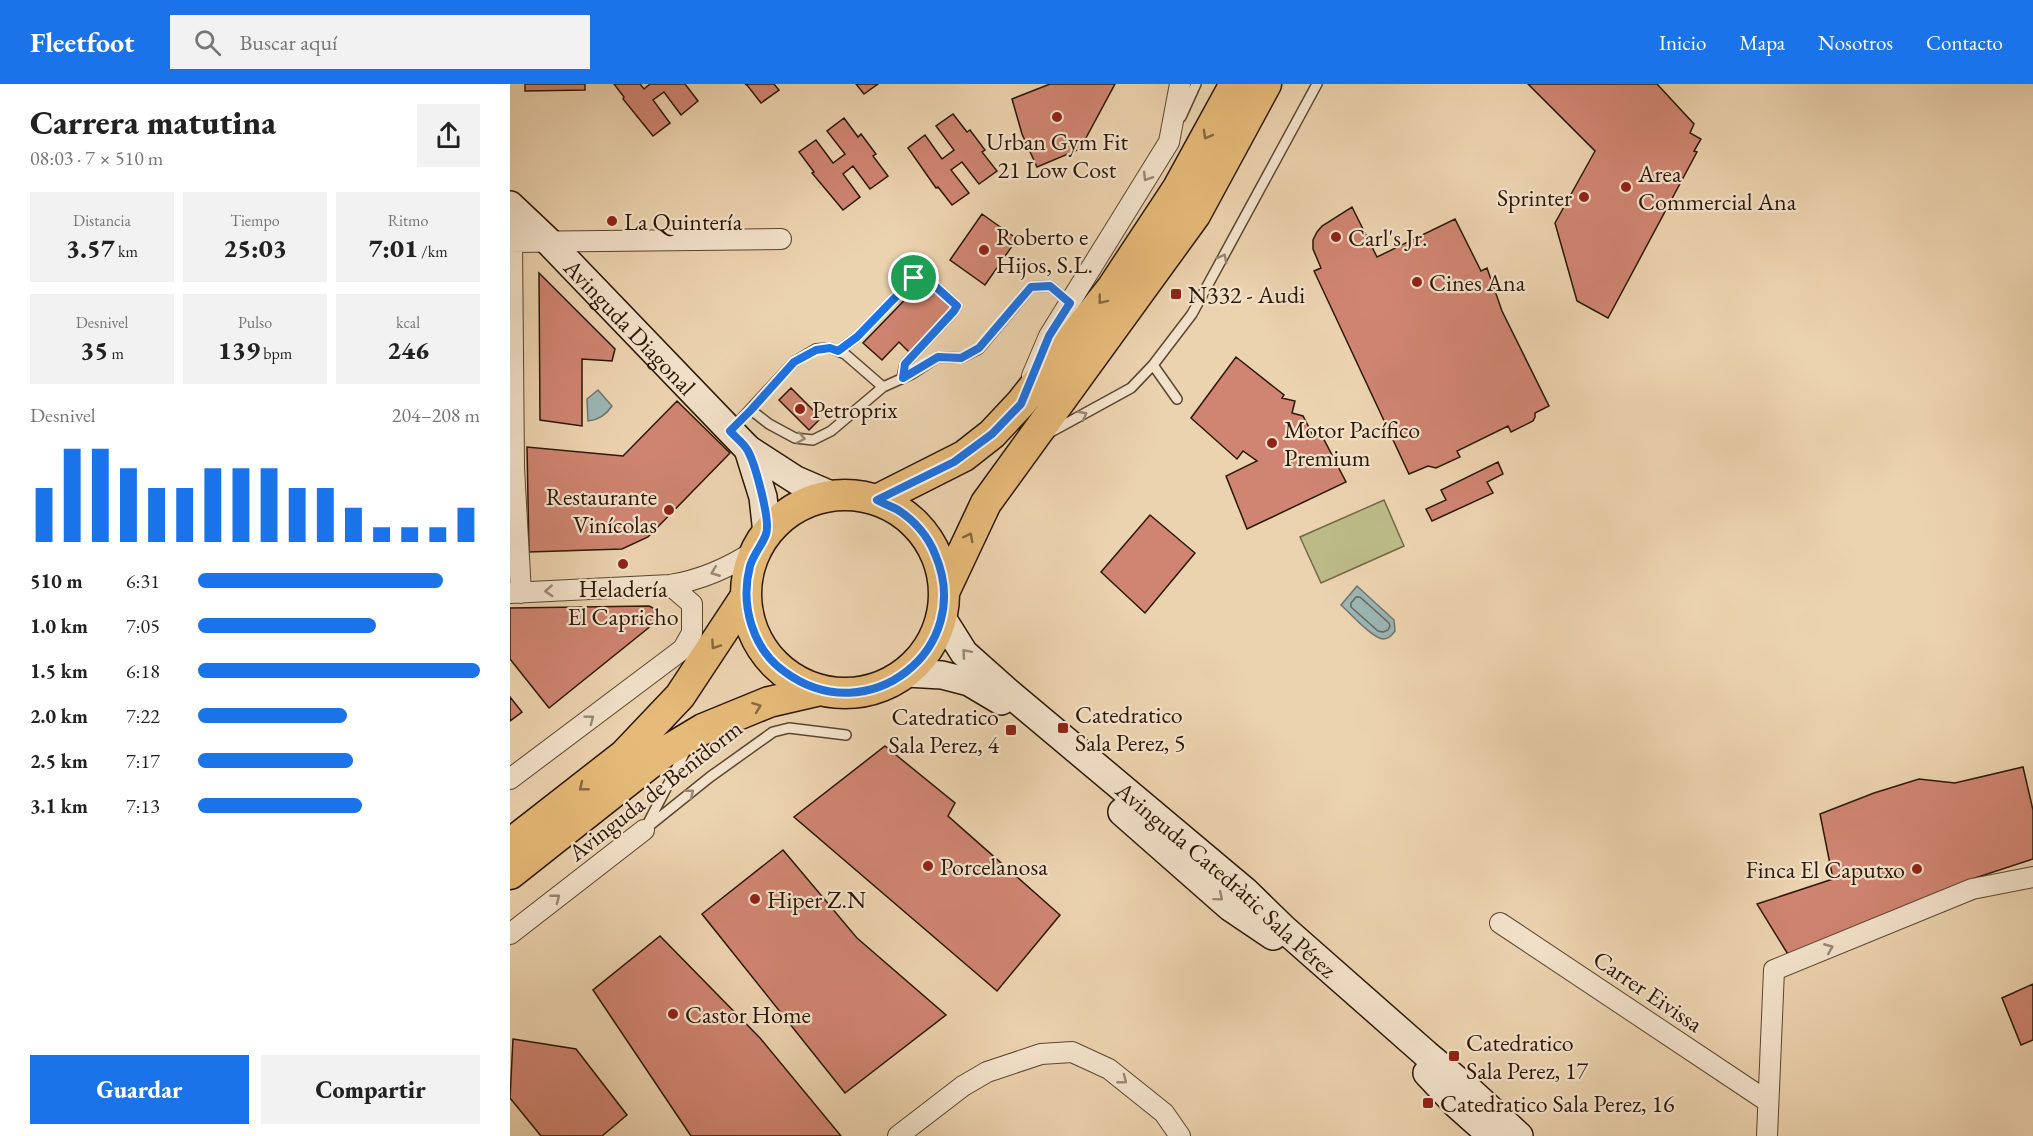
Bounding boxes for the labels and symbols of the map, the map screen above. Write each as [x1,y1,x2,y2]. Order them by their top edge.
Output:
marker: Urban Gym Fit 21 Low Cost [1050,110,1064,124]
place label: Urban Gym Fit 21 Low Cost [986,126,1128,185]
one-way arrow [1203,129,1214,139]
place label: Area Commercial Ana [1637,158,1797,217]
one-way arrow [1143,171,1155,181]
marker: Area Commercial Ana [1619,180,1633,194]
place label: Sprinter [1497,182,1572,213]
marker: Sprinter [1577,190,1591,204]
place label: La Quintería [624,206,743,237]
marker: La Quintería [605,214,619,228]
place label: Roberto e Hijos, S.L. [996,221,1093,280]
place label: Carl's Jr. [1348,222,1427,253]
marker: Carl's Jr. [1329,230,1343,244]
marker: Roberto e Hijos, S.L. [977,243,991,257]
street label: Avinguda Diagonal [557,251,703,401]
pin [888,252,939,303]
one-way arrow [1216,253,1227,264]
place label: Cines Ana [1429,267,1526,298]
marker: Cines Ana [1410,275,1424,289]
place label: N332 - Audi [1188,279,1305,310]
marker: N332 - Audi [1169,287,1183,301]
one-way arrow [1099,293,1110,304]
place label: Petroprix [812,394,898,425]
marker: Petroprix [793,402,807,416]
one-way arrow [1076,411,1087,422]
place label: Motor Pacífico Premium [1284,414,1420,473]
one-way arrow [797,431,806,443]
marker: Motor Pacífico Premium [1265,436,1279,450]
place label: Restaurante Vinícolas [546,481,657,540]
marker: Restaurante Vinícolas [662,503,676,517]
one-way arrow [962,532,974,543]
marker: Heladería El Capricho [616,557,630,571]
one-way arrow [710,565,721,577]
place label: Heladería El Capricho [567,573,679,632]
one-way arrow [544,585,553,598]
one-way arrow [711,639,722,650]
one-way arrow [962,649,973,660]
place label: Catedratico Sala Perez, 5 [1075,699,1186,758]
place label: Catedratico Sala Perez, 4 [888,701,999,760]
one-way arrow [751,702,762,714]
street label: Avinguda de Benidorm [561,712,749,868]
one-way arrow [584,715,595,726]
marker: Catedratico Sala Perez, 5 [1056,721,1070,735]
marker: Catedratico Sala Perez, 4 [1004,723,1018,737]
street label: Avinguda Catedràtic Sala Pérez [1109,773,1344,984]
one-way arrow [579,780,590,791]
one-way arrow [683,790,694,801]
place label: Porcelanosa [940,851,1048,882]
place label: Finca El Caputxo [1745,854,1905,885]
marker: Porcelanosa [921,859,935,873]
marker: Finca El Caputxo [1910,862,1924,876]
place label: Hiper Z.N [767,884,866,915]
one-way arrow [1212,890,1223,901]
marker: Hiper Z.N [748,892,762,906]
one-way arrow [550,894,561,905]
street label: Carrer Eivissa [1587,943,1709,1039]
one-way arrow [1822,943,1833,955]
place label: Castor Home [685,999,811,1030]
marker: Castor Home [666,1007,680,1021]
place label: Catedratico Sala Perez, 17 [1466,1027,1589,1086]
marker: Catedratico Sala Perez, 17 [1447,1049,1461,1063]
one-way arrow [1116,1073,1127,1084]
place label: Catedratico Sala Perez, 16 [1440,1088,1674,1119]
marker: Catedratico Sala Perez, 16 [1421,1096,1435,1110]

